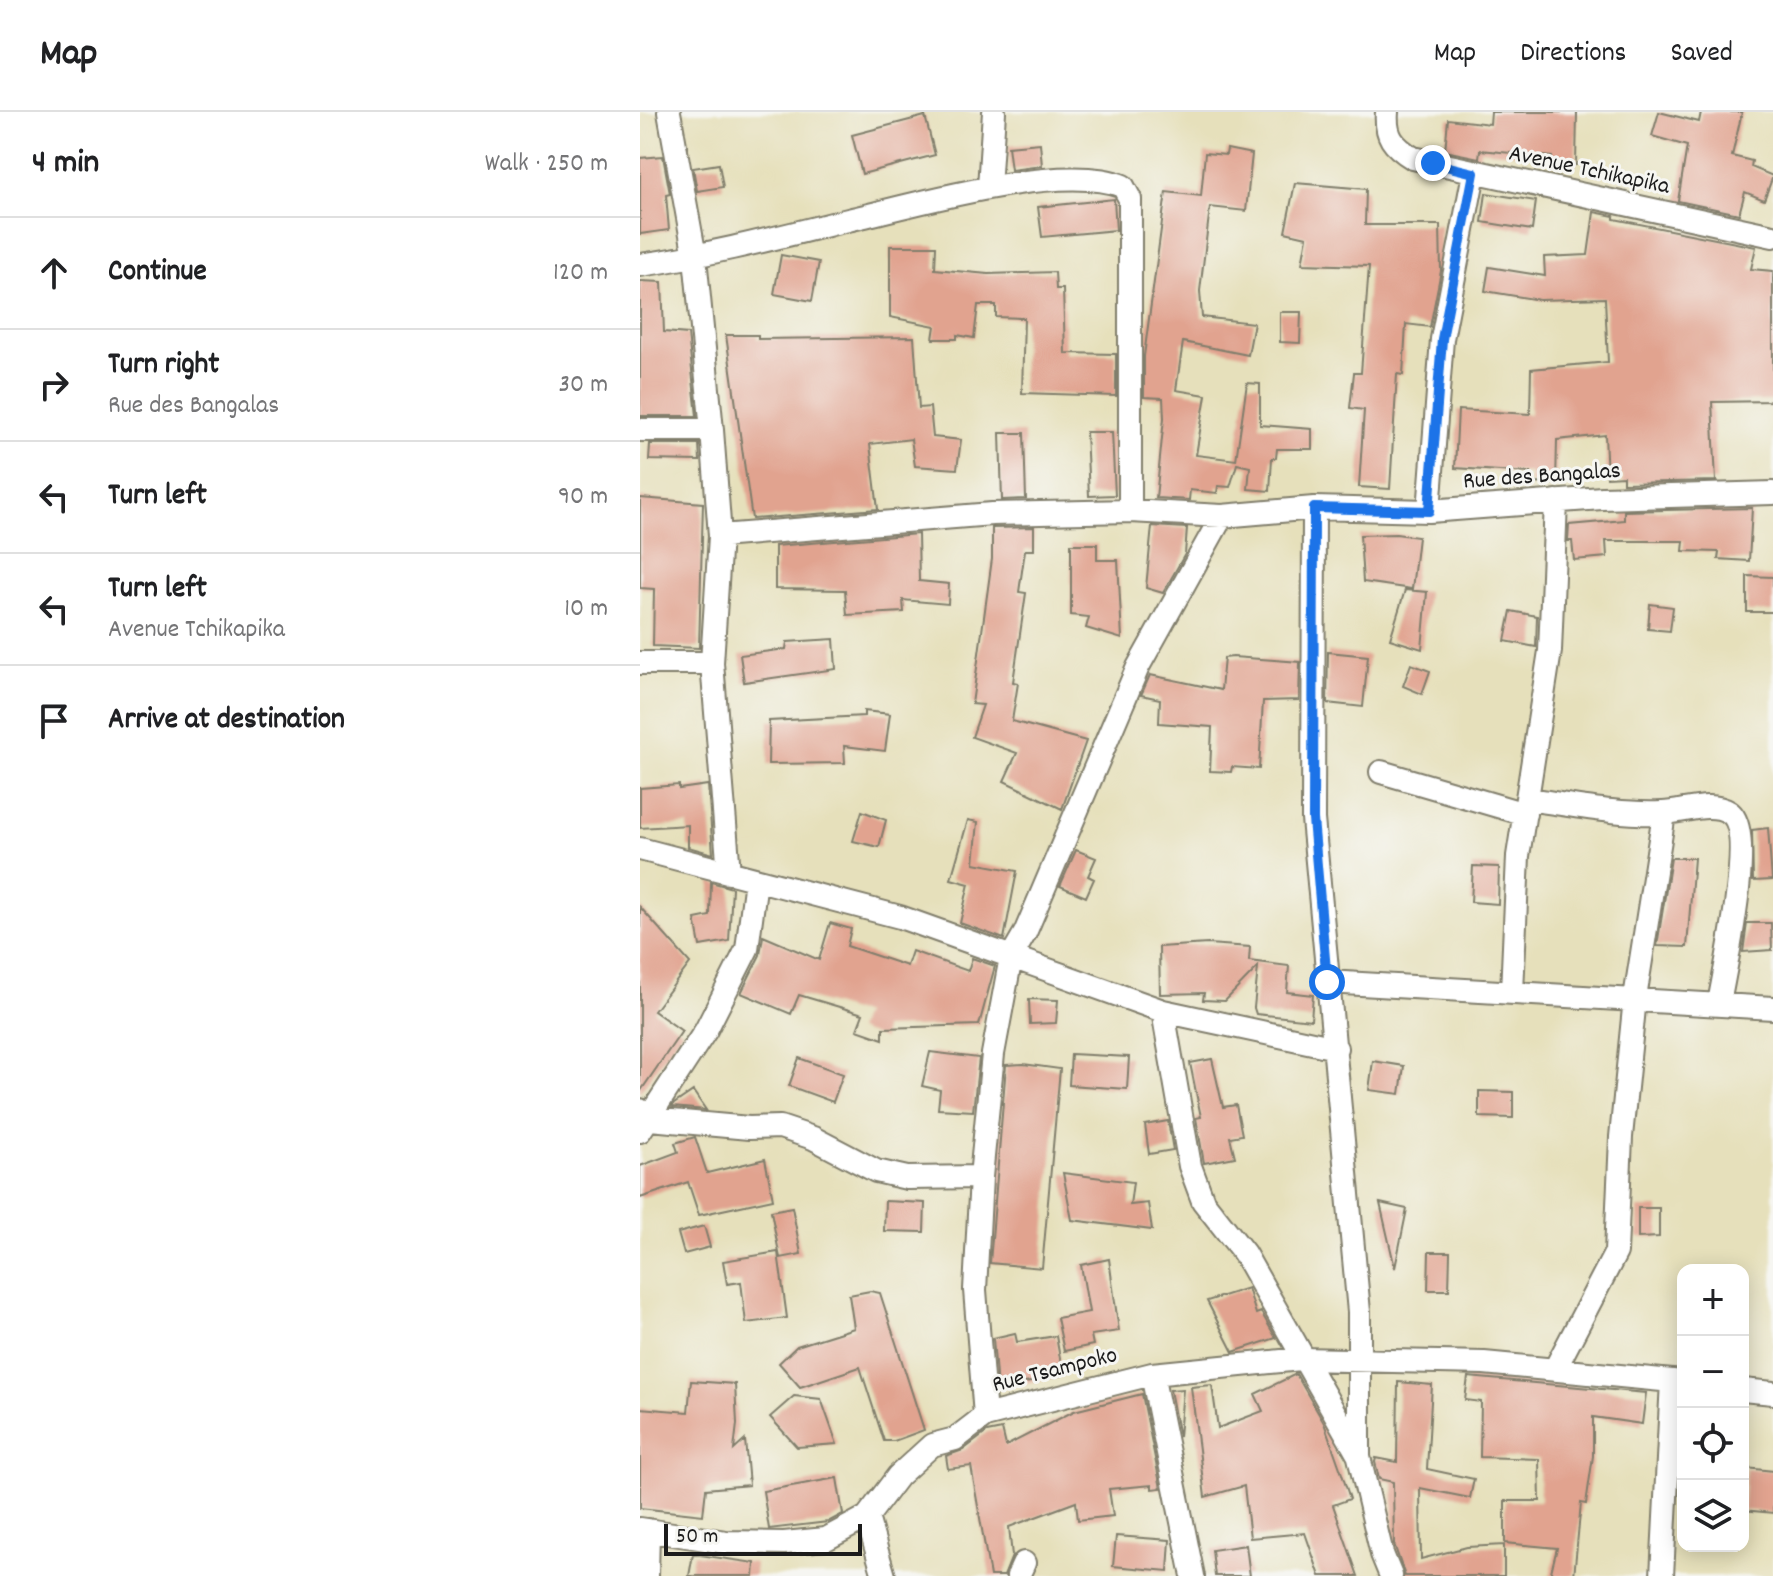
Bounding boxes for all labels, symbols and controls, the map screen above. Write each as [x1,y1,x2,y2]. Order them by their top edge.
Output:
text: Map [40,28,98,83]
text: Map [1434,35,1476,75]
text: Directions [1520,35,1626,75]
text: Saved [1670,35,1733,75]
street label: Avenue Tchikapika [1506,137,1673,205]
text: 4 min [32,140,99,189]
route end [1415,145,1451,181]
text: Walk · 250 m [485,146,608,183]
icon: ahead [32,251,76,295]
text: Continue [108,252,207,295]
text: 120 m [553,255,608,292]
text: Turn right [108,345,219,388]
icon: right [32,363,76,407]
text: 30 m [558,367,608,404]
text: Rue des Bangalas [108,388,279,425]
street label: Rue des Bangalas [1462,455,1622,499]
icon: left [32,475,76,519]
text: Turn left [108,476,207,519]
text: 90 m [558,479,608,516]
text: Turn left [108,569,207,612]
icon: left [32,587,76,631]
text: 10 m [564,591,608,628]
text: Avenue Tchikapika [108,612,285,649]
icon: arrive [32,699,76,743]
text: Arrive at destination [108,700,345,743]
route start [1309,964,1345,1000]
map controls [1677,1264,1749,1552]
button: + [1677,1264,1749,1336]
button: − [1677,1336,1749,1408]
street label: Rue Tsampoko [989,1339,1121,1403]
button: locate [1677,1408,1749,1480]
button: layers [1677,1480,1749,1552]
scale bar [664,1520,862,1556]
text: 50 m [676,1522,718,1553]

